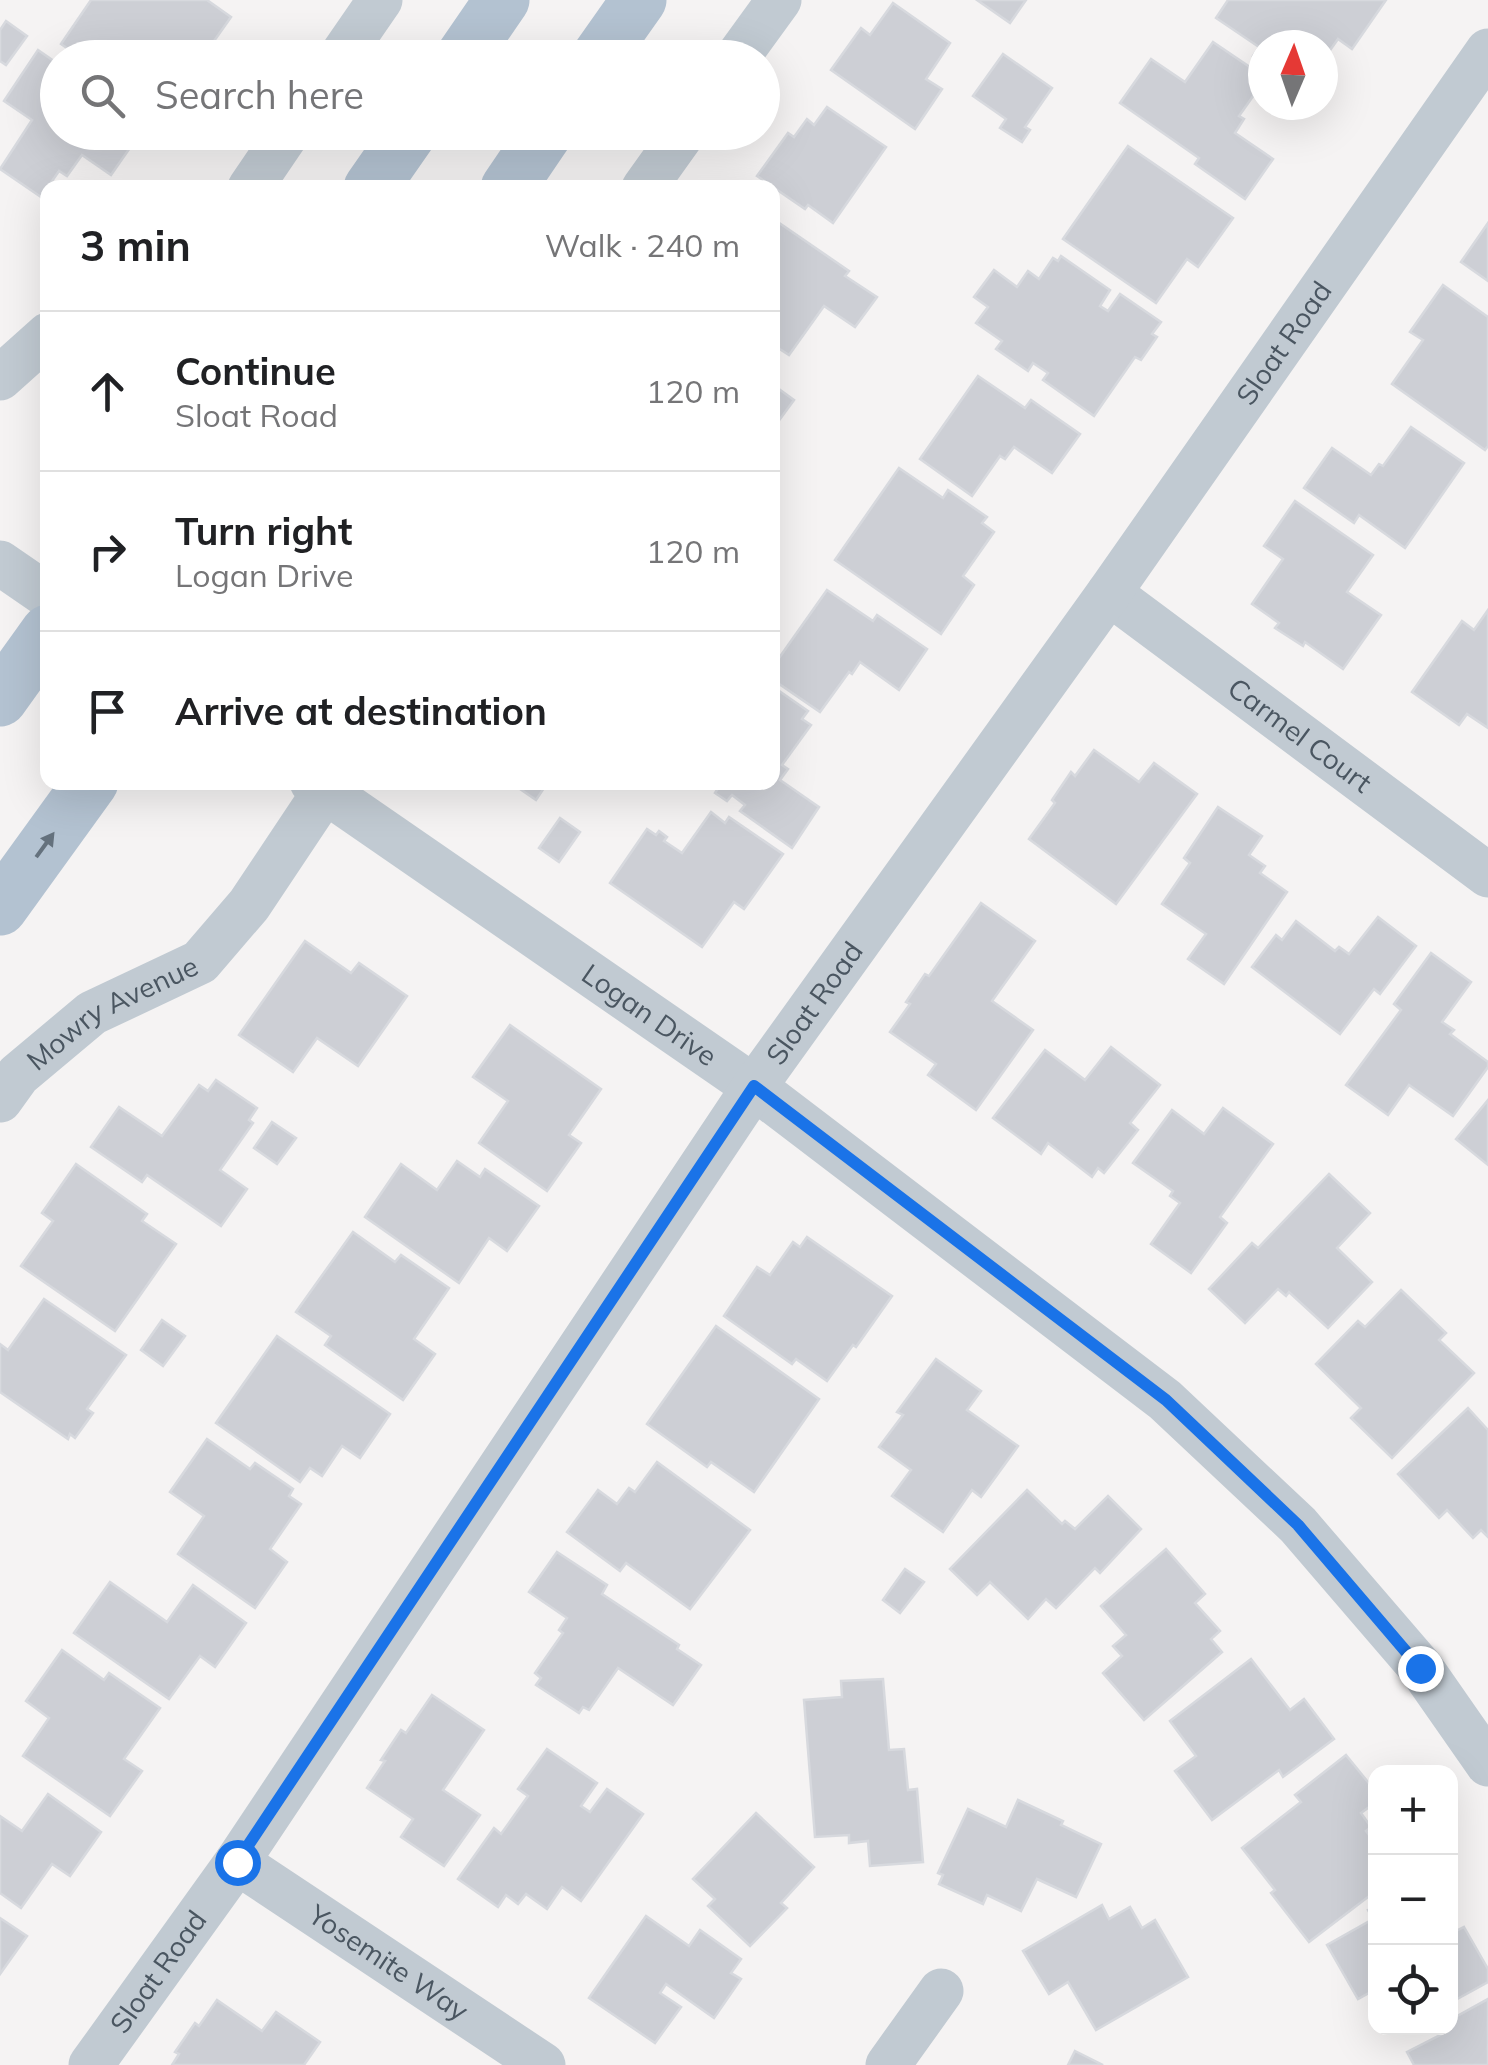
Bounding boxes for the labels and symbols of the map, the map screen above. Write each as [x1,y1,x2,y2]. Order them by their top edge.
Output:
north arrow [1248,30,1338,120]
street label: Sloat Road [1228,274,1339,411]
street label: Carmel Court [1221,670,1379,800]
one-way arrow [35,832,55,858]
street label: Sloat Road [758,935,870,1071]
street label: Mowry Avenue [19,948,203,1077]
street label: Logan Drive [576,956,724,1073]
route end [1398,1646,1444,1692]
route start [215,1840,261,1886]
street label: Yosemite Way [302,1896,476,2028]
street label: Sloat Road [102,1903,214,2040]

